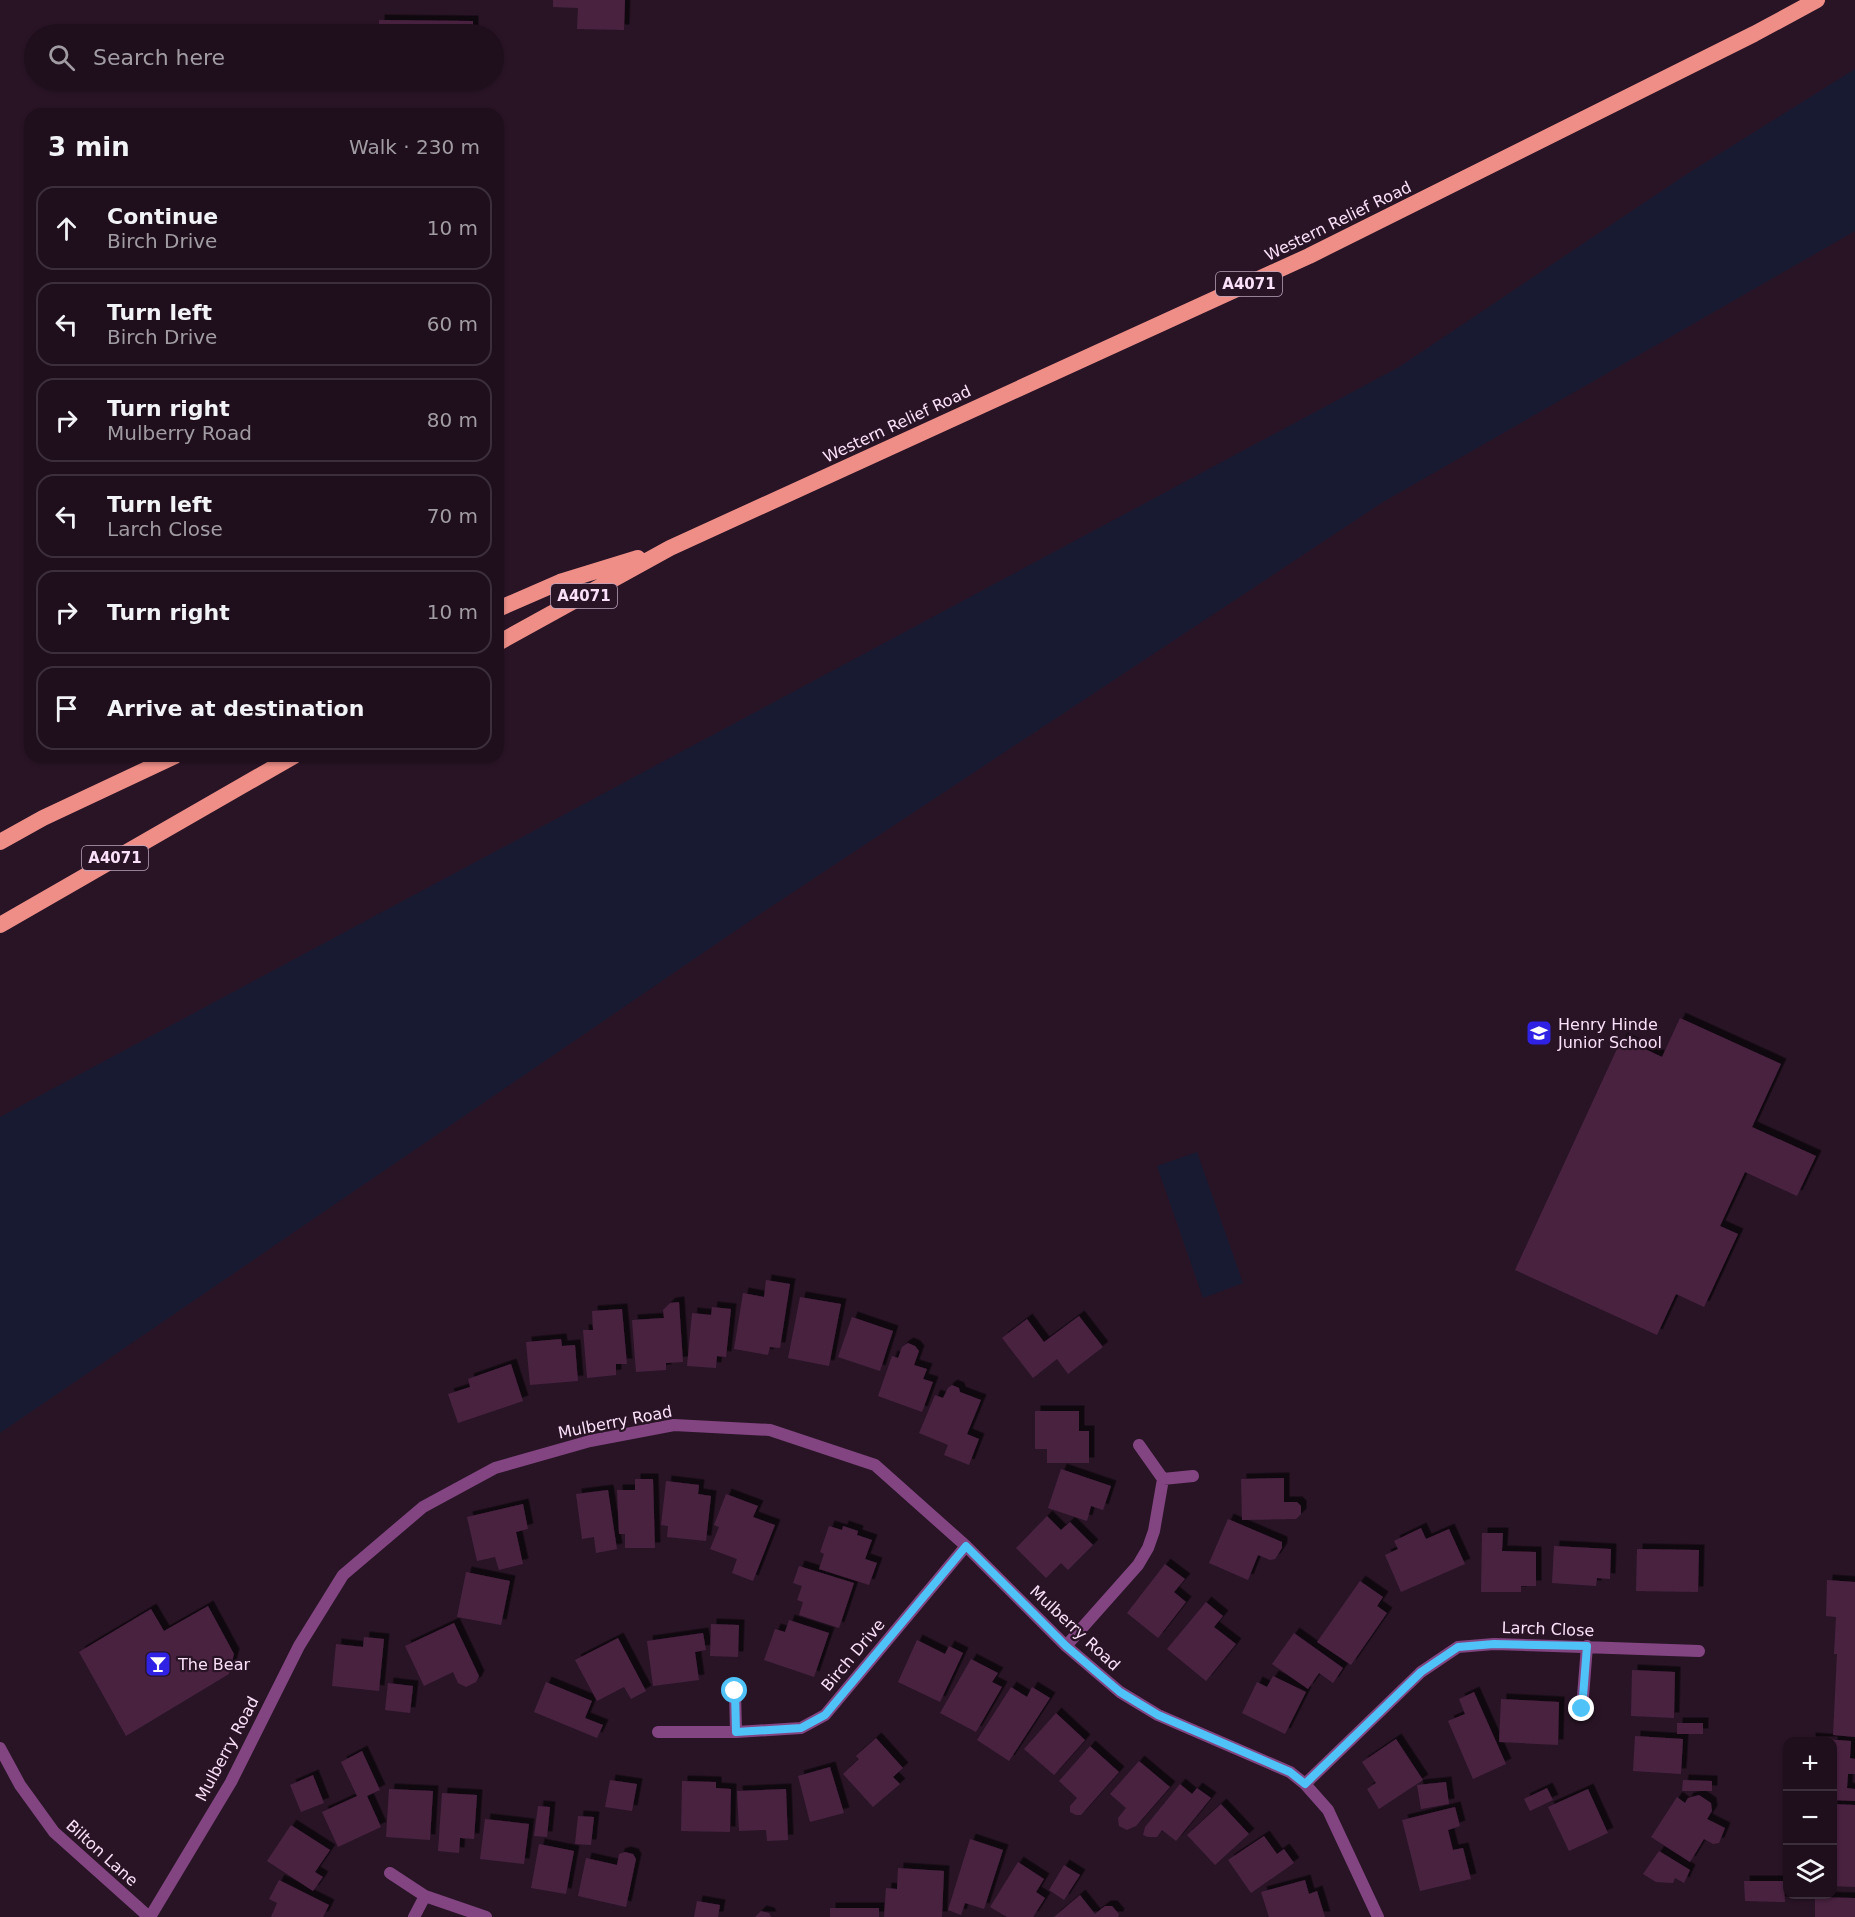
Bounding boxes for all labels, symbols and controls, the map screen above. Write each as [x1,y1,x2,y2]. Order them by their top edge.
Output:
search box [24,24,504,90]
icon: search [45,41,78,74]
text: Search here [93,45,225,70]
text: 3 min [48,132,130,162]
text: Walk · 230 m [349,135,480,159]
street label: Western Relief Road [1262,177,1414,265]
text: Continue [107,204,218,229]
icon: ahead [50,212,83,245]
text: 10 m [427,216,478,240]
text: Birch Drive [107,229,217,253]
road number: A4071 [1216,272,1282,296]
text: Turn left [107,300,212,325]
icon: left [50,308,83,341]
text: 60 m [427,312,478,336]
text: Birch Drive [107,325,217,349]
street label: Western Relief Road [820,381,974,467]
text: Turn right [107,396,230,421]
icon: right [50,404,83,437]
text: 80 m [427,408,478,432]
text: Mulberry Road [107,421,252,445]
text: Turn left [107,492,212,517]
icon: left [50,500,83,533]
text: 70 m [427,504,478,528]
text: Larch Close [107,517,223,541]
road number: A4071 [551,584,617,608]
icon: right [50,596,83,629]
text: Turn right [107,600,230,625]
text: 10 m [427,600,478,624]
icon: arrive [50,692,83,725]
text: Arrive at destination [107,696,364,721]
road number: A4071 [82,846,148,870]
place label: Henry Hinde Junior School [1557,1015,1662,1052]
school or university icon: Henry Hinde Junior School [1524,1018,1554,1048]
street label: Mulberry Road [556,1402,674,1442]
street label: Mulberry Road [1026,1582,1124,1674]
street label: Birch Drive [817,1615,889,1695]
street label: Larch Close [1501,1618,1595,1640]
bar icon: The Bear [143,1649,173,1679]
place label: The Bear [177,1655,250,1674]
route start [721,1677,747,1703]
street label: Mulberry Road [191,1693,263,1805]
route end [1568,1695,1594,1721]
map controls [1783,1737,1837,1899]
button: + [1783,1737,1837,1791]
button: − [1783,1791,1837,1845]
street label: Bilton Lane [62,1816,142,1890]
button: layers [1783,1845,1837,1899]

